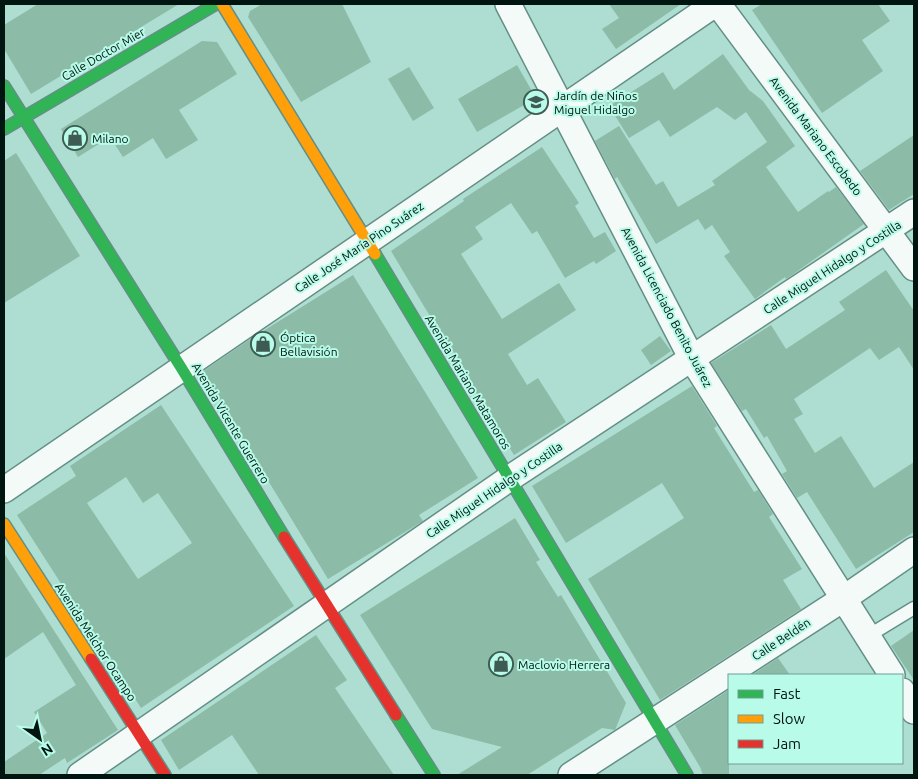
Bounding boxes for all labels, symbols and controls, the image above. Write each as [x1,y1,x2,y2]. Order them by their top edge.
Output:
street label: Calle Doctor Mier [59,25,147,83]
street label: Avenida Mariano Escobedo [767,74,865,198]
school or university icon: Jardín de Niños Miguel Hidalgo [523,89,549,115]
place label: Jardín de Niños Miguel Hidalgo [554,89,637,116]
shop icon: Milano [62,125,88,151]
place label: Milano [92,132,129,145]
street label: Calle José María Pino Suárez [292,199,426,295]
street label: Calle Miguel Hidalgo y Costilla [761,218,903,316]
street label: Avenida Licenciado Benito Juárez [619,225,715,390]
street label: Avenida Mariano Matamoros [423,313,513,451]
shop icon: Óptica Bellavisión [250,331,276,357]
place label: Óptica Bellavisión [280,331,337,358]
street label: Avenida Vicente Guerrero [190,360,272,486]
street label: Calle Miguel Hidalgo y Costilla [423,440,565,540]
street label: Avenida Melchor Ocampo [53,581,139,703]
street label: Calle Beldén [749,615,813,663]
shop icon: Maclovio Herrera [488,651,514,677]
place label: Maclovio Herrera [518,658,610,671]
legend [728,674,903,764]
text: Fast [773,685,801,702]
text: Slow [773,710,806,727]
north arrow [15,714,65,764]
text: Jam [773,735,801,752]
text: N [38,740,56,759]

